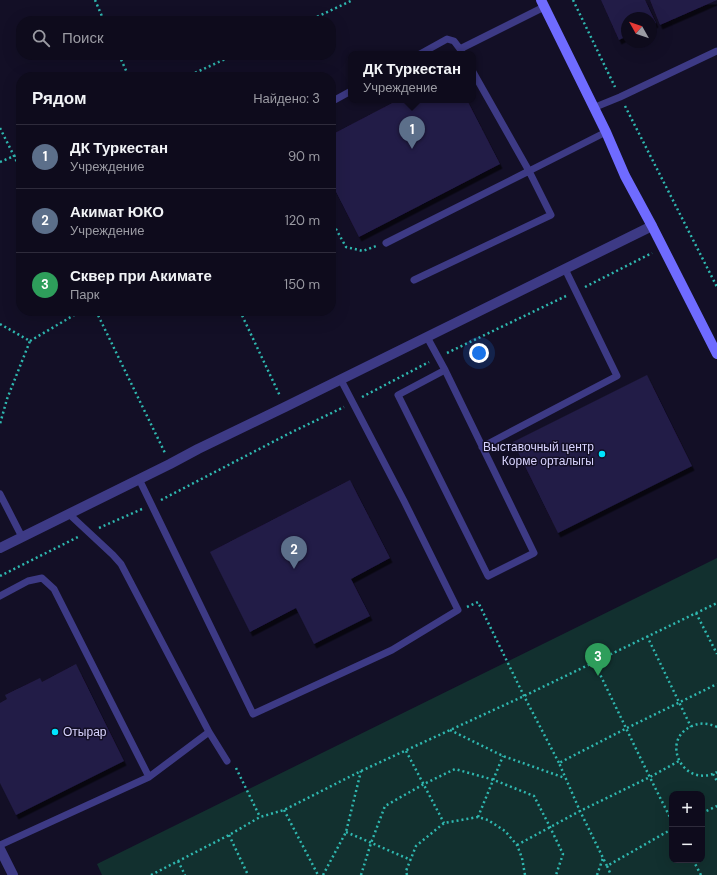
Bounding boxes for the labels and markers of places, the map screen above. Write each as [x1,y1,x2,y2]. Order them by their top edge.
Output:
pin: 1 [399,116,425,149]
place label: Выставочный центр Корме орталыгы [483,439,594,469]
marker: Выставочный центр Корме орталыгы [597,449,607,459]
pin: 2 [281,536,307,569]
pin: 3 [585,643,611,676]
place label: Отырар [63,724,107,740]
marker: Отырар [50,727,60,737]

